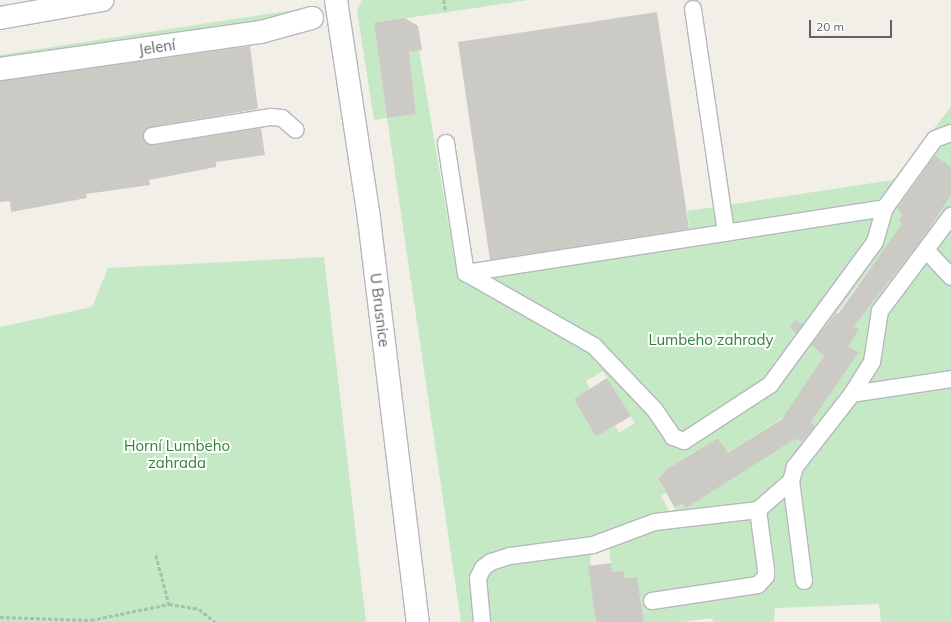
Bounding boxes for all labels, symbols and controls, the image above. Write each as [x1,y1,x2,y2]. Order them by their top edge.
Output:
scale bar [811,12,894,38]
text: 20 m [816,19,844,34]
street label: Jelení [137,36,177,58]
street label: U Brusnice [367,272,393,348]
park label: Lumbeho zahrady [648,331,774,349]
park label: Horní Lumbeho zahrada [124,436,230,471]

